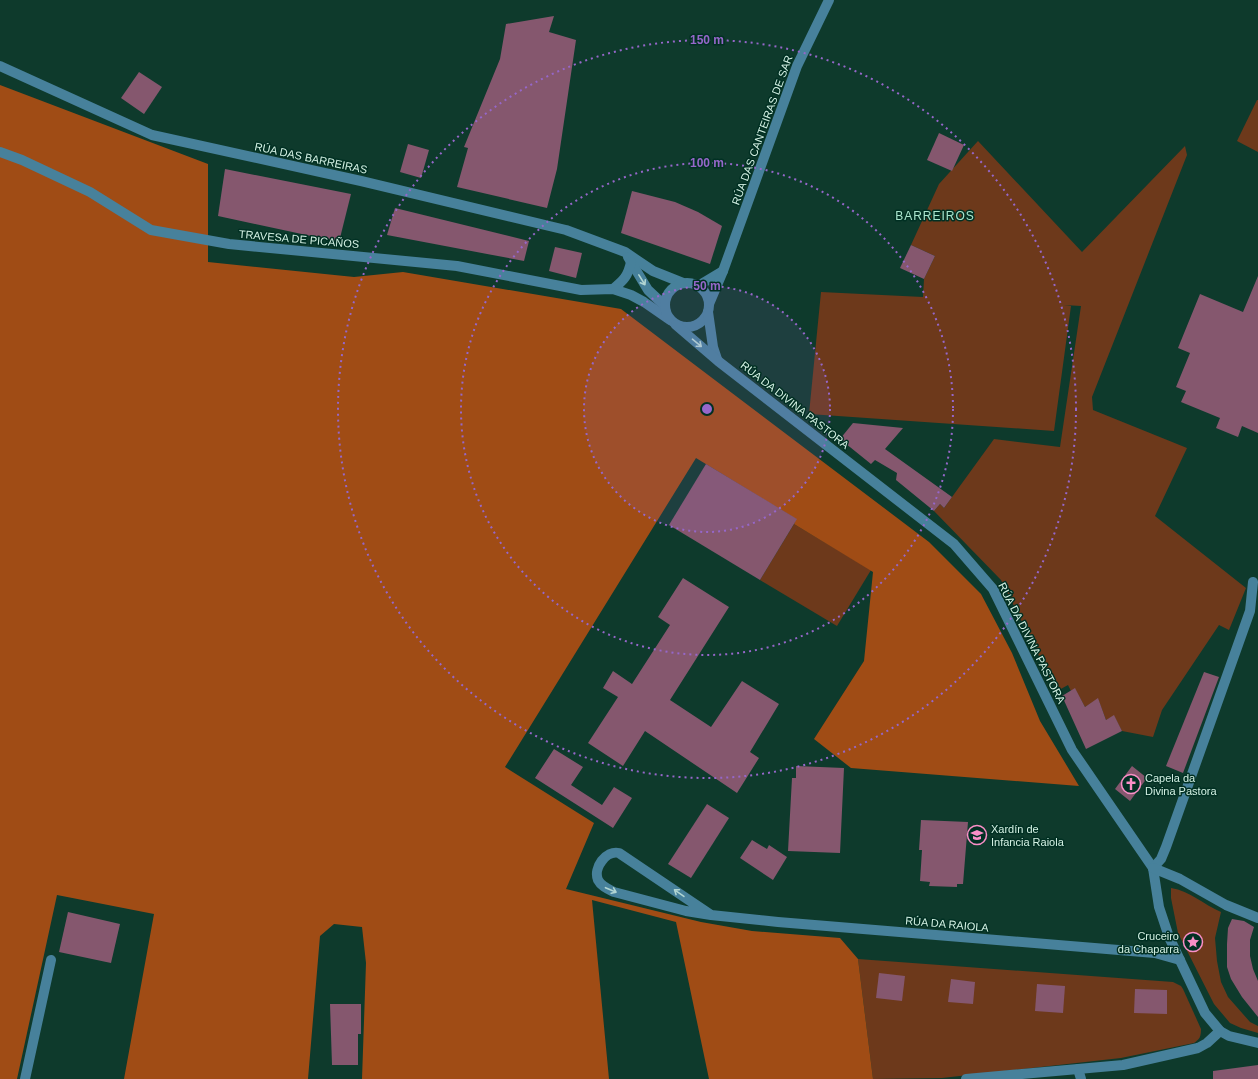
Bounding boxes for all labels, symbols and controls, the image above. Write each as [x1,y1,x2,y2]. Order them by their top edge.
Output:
text: 150 m [690,33,724,47]
street label: RÚA DAS CANTEIRAS DE SAR [729,54,795,206]
street label: RÚA DAS BARREIRAS [254,140,368,176]
text: 100 m [690,156,724,170]
district label: BARREIROS [895,209,975,223]
street label: TRAVESA DE PICAÑOS [238,228,360,250]
one-way arrow [638,274,646,285]
text: 50 m [693,279,721,293]
one-way arrow [692,338,703,347]
street label: RÚA DA DIVINA PASTORA [738,359,852,451]
centre of rings [700,402,714,416]
street label: RÚA DA DIVINA PASTORA [996,581,1068,706]
place label: Capela da Divina Pastora [1145,772,1217,797]
church icon: Capela da Divina Pastora [1120,773,1142,795]
place label: Xardín de Infancia Raiola [991,823,1065,848]
school or university icon: Xardín de Infancia Raiola [966,824,988,846]
one-way arrow [605,887,617,895]
one-way arrow [674,889,685,897]
street label: RÚA DA RAIOLA [905,914,990,934]
place label: Cruceiro da Chaparra [1118,930,1180,955]
place icon: Cruceiro da Chaparra [1182,931,1204,953]

